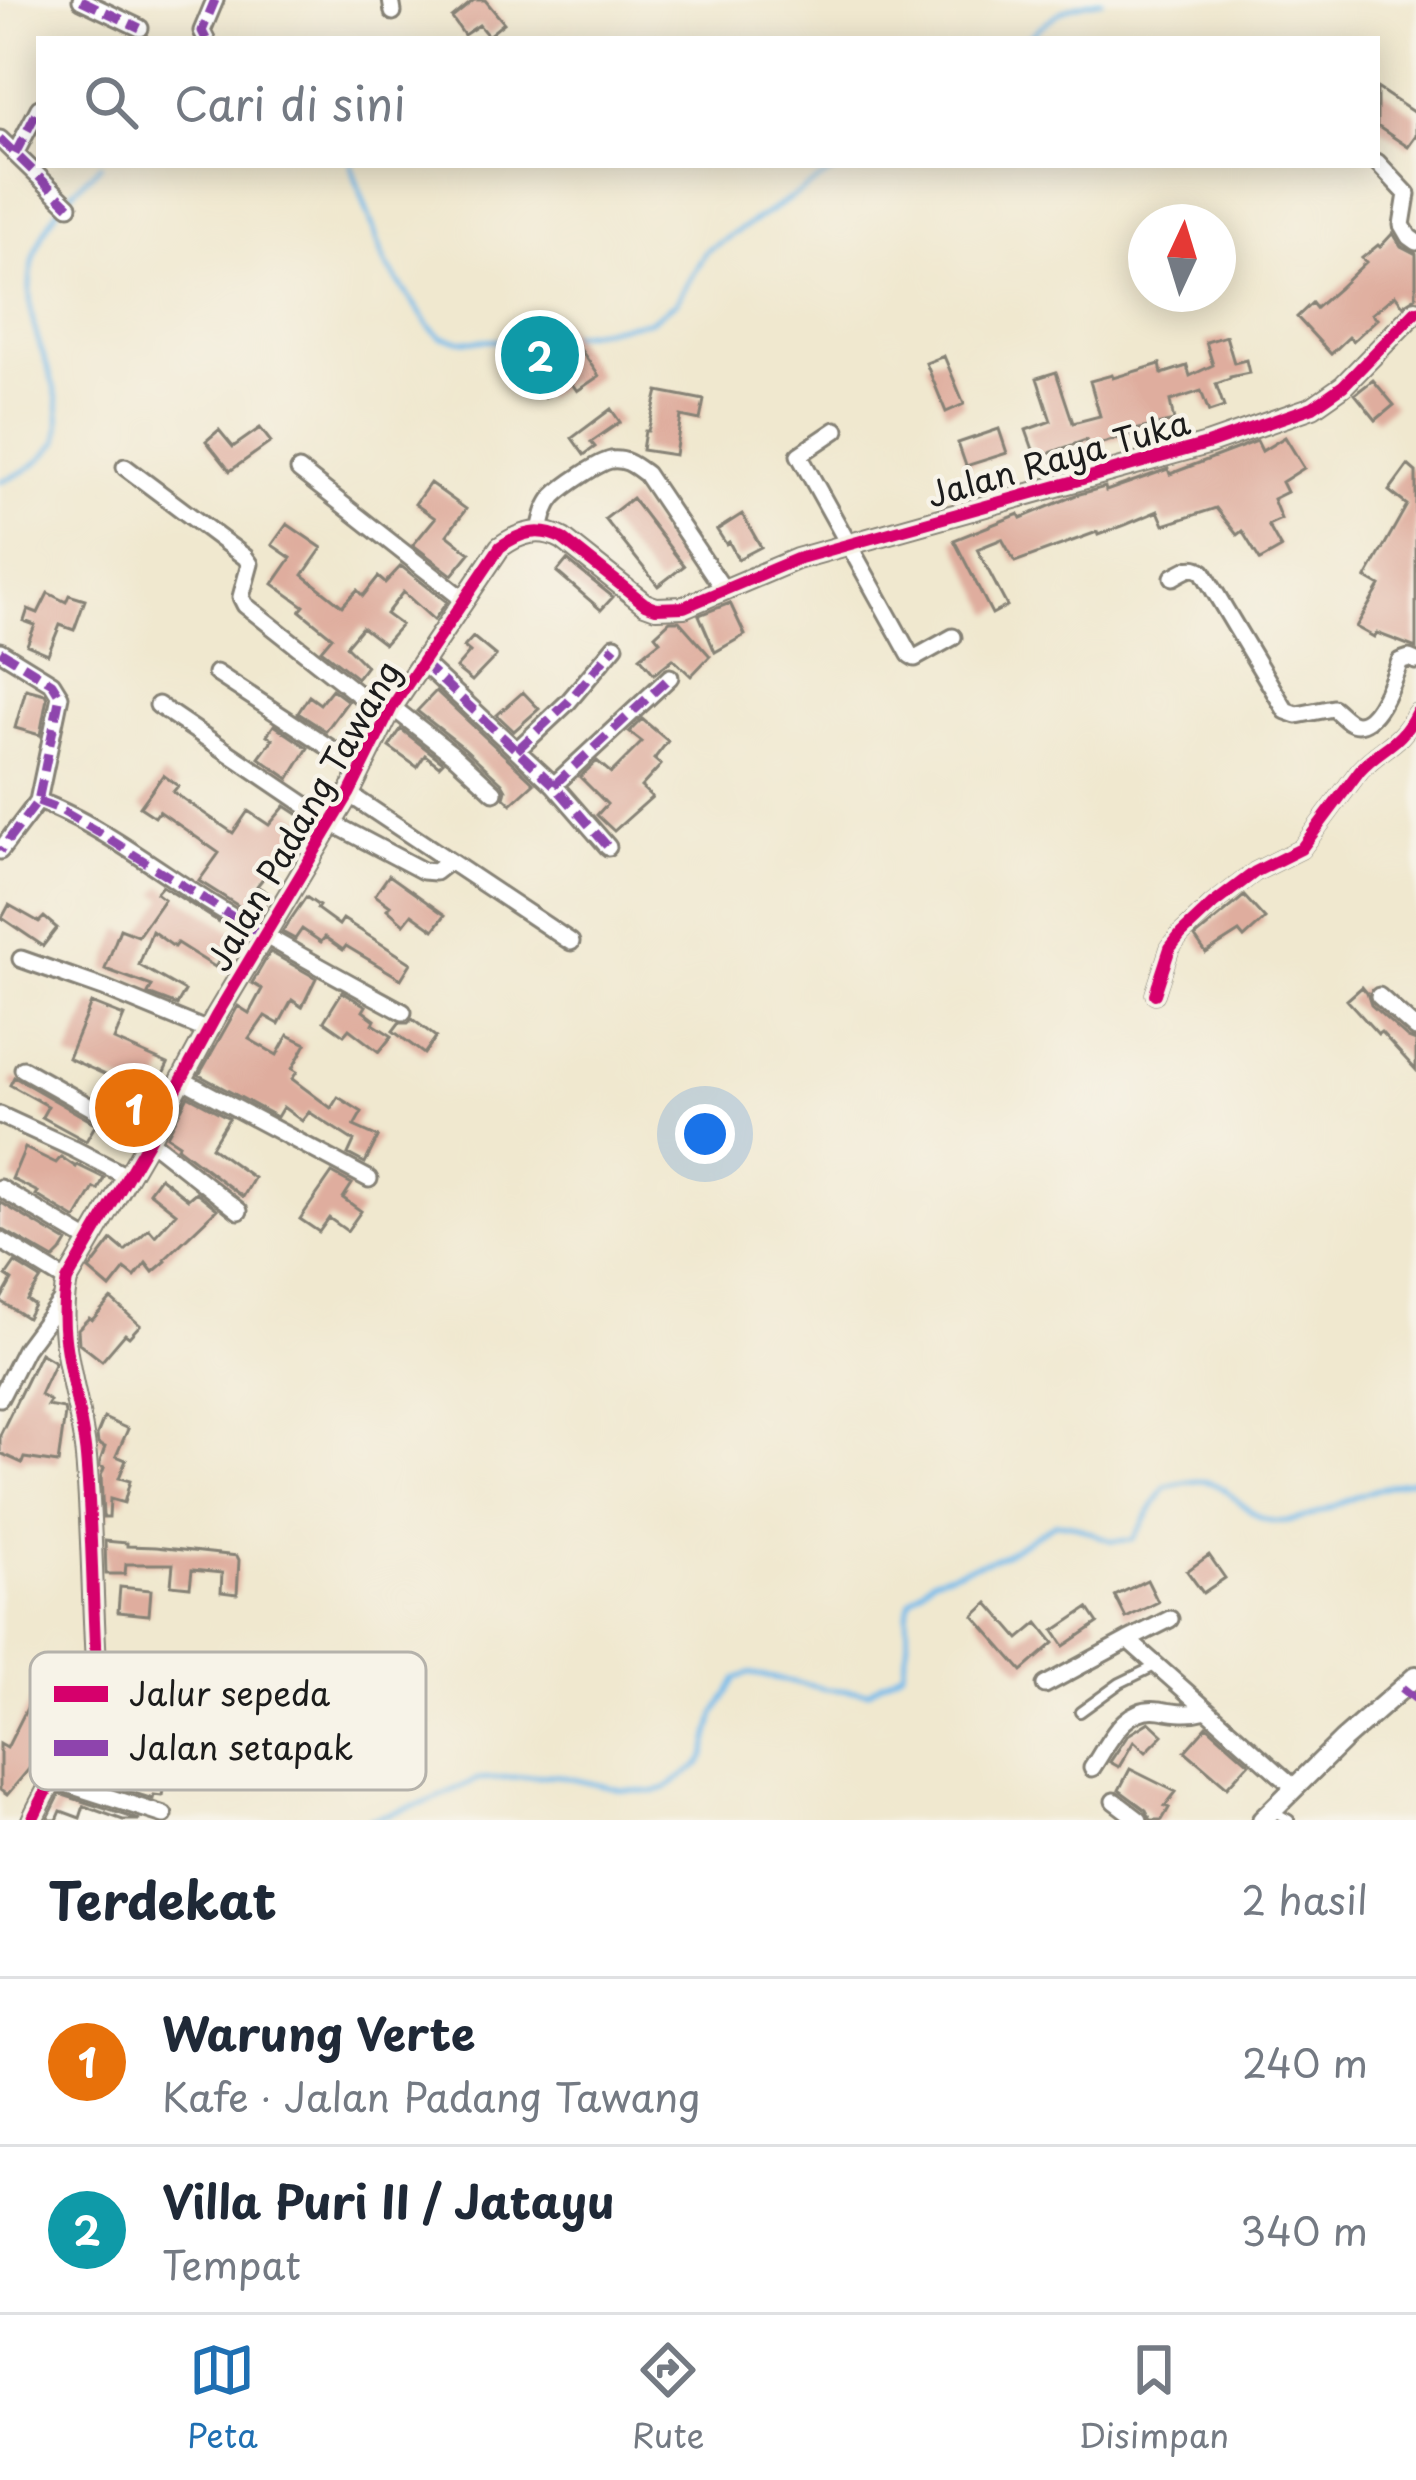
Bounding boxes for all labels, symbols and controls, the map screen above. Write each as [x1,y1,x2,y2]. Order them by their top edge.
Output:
search box [36,36,1380,168]
text: Cari di sini [174,68,406,136]
icon: search [78,69,144,135]
north arrow [1128,204,1236,312]
pin: 2 [501,310,579,400]
street label: Jalan Raya Tuka [921,395,1196,518]
street label: Jalan Padang Tawang [193,651,411,979]
pin: 1 [95,1063,173,1153]
your location [675,1104,735,1164]
legend [30,1652,426,1790]
text: Jalur sepeda [129,1667,331,1717]
text: Jalan setapak [129,1721,353,1771]
text: Terdekat [48,1860,277,1937]
text: 2 hasil [1241,1869,1368,1928]
text: Warung Verte [162,1998,475,2066]
text: 1 [78,2032,96,2091]
text: 240 m [1242,2032,1368,2091]
text: Kafe · Jalan Padang Tawang [162,2066,700,2125]
text: Villa Puri II / Jatayu [162,2166,614,2234]
text: 2 [73,2200,101,2259]
text: 340 m [1240,2200,1368,2259]
text: Tempat [162,2234,301,2293]
tab: Peta [187,2337,258,2459]
tab: Rute [632,2337,705,2459]
tab: Disimpan [1078,2337,1229,2459]

